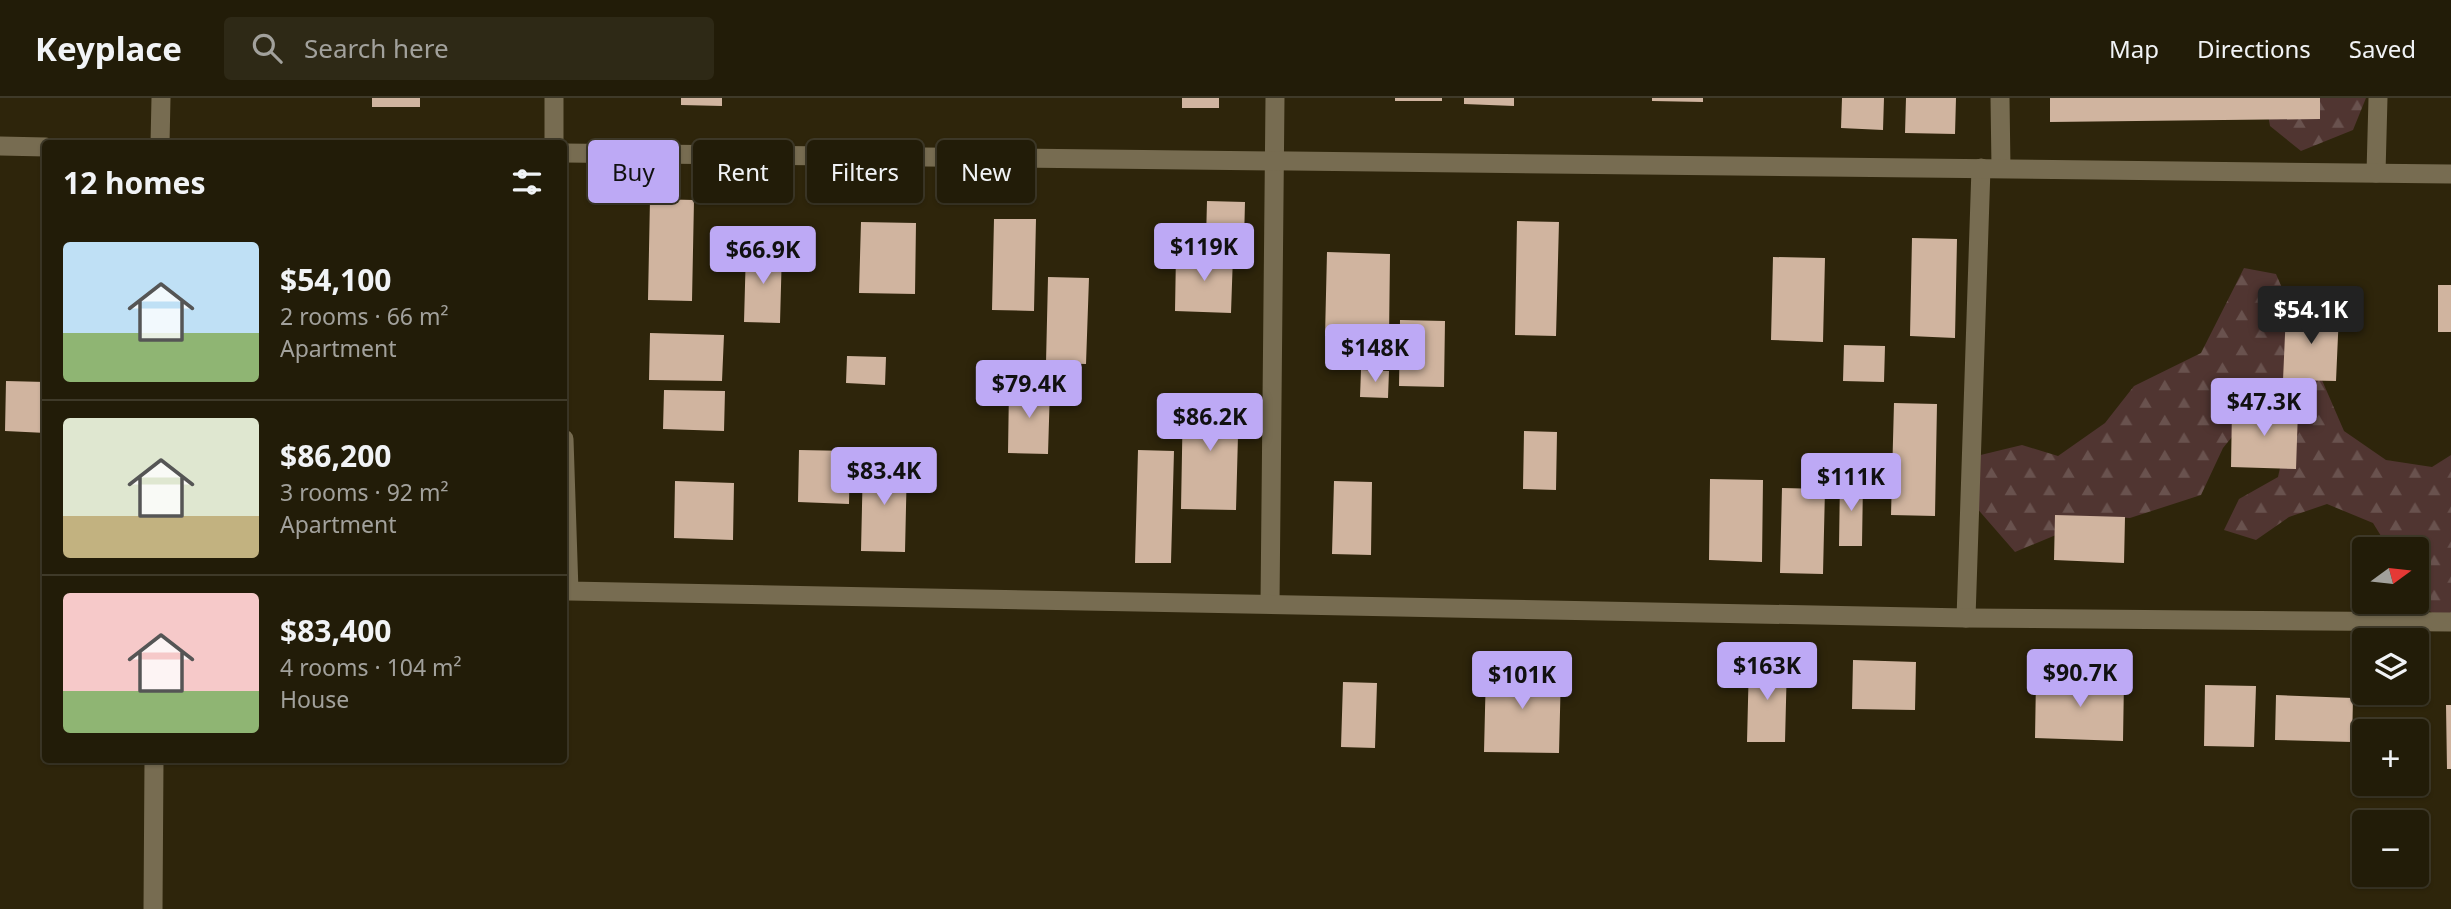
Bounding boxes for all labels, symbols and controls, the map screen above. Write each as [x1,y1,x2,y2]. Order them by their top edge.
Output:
search box [224,17,714,80]
text: Keyplace [35,26,182,71]
icon: search [248,29,286,67]
text: Search here [304,30,449,66]
text: Map [2109,32,2159,65]
text: Directions [2197,32,2311,65]
text: Saved [2349,32,2416,65]
chip: Buy [588,140,679,203]
chip: Rent [693,140,793,203]
chip: Filters [807,140,923,203]
chip: New [937,140,1035,203]
text: 12 homes [63,162,206,203]
icon: filters [508,163,546,201]
pin: $119K [1155,223,1253,283]
pin: $66.9K [706,226,820,286]
text: $119K [1170,230,1238,262]
text: $66.9K [726,233,800,265]
text: $54,100 [280,259,392,300]
icon: home [119,270,203,354]
pin: $54.1K [2254,286,2368,346]
text: $54.1K [2274,293,2348,325]
text: 2 rooms · 66 m² [280,300,449,332]
pin: $148K [1326,324,1424,384]
text: $148K [1341,331,1409,363]
text: Apartment [280,332,397,364]
pin: $79.4K [972,360,1086,420]
text: $79.4K [992,367,1066,399]
pin: $47.3K [2207,378,2321,438]
text: $47.3K [2227,385,2301,417]
pin: $86.2K [1153,394,1267,453]
text: $86.2K [1173,400,1247,432]
text: $86,200 [280,435,392,476]
icon: home [119,446,203,530]
pin: $83.4K [827,448,941,507]
text: $83.4K [847,454,921,486]
pin: $111K [1802,454,1900,513]
text: $111K [1817,460,1885,492]
text: 3 rooms · 92 m² [280,476,449,508]
text: Apartment [280,508,397,540]
north arrow [2352,537,2429,614]
map controls [2352,537,2429,887]
text: $83,400 [280,610,392,651]
icon: home [119,621,203,705]
button: layers [2352,628,2429,705]
pin: $163K [1718,642,1816,702]
text: $163K [1733,649,1801,681]
pin: $90.7K [2023,650,2137,709]
text: 4 rooms · 104 m² [280,651,462,683]
pin: $101K [1473,652,1571,711]
text: $90.7K [2043,656,2117,688]
text: $101K [1488,658,1556,690]
text: House [280,683,349,715]
button: + [2352,719,2429,796]
button: − [2352,810,2429,887]

